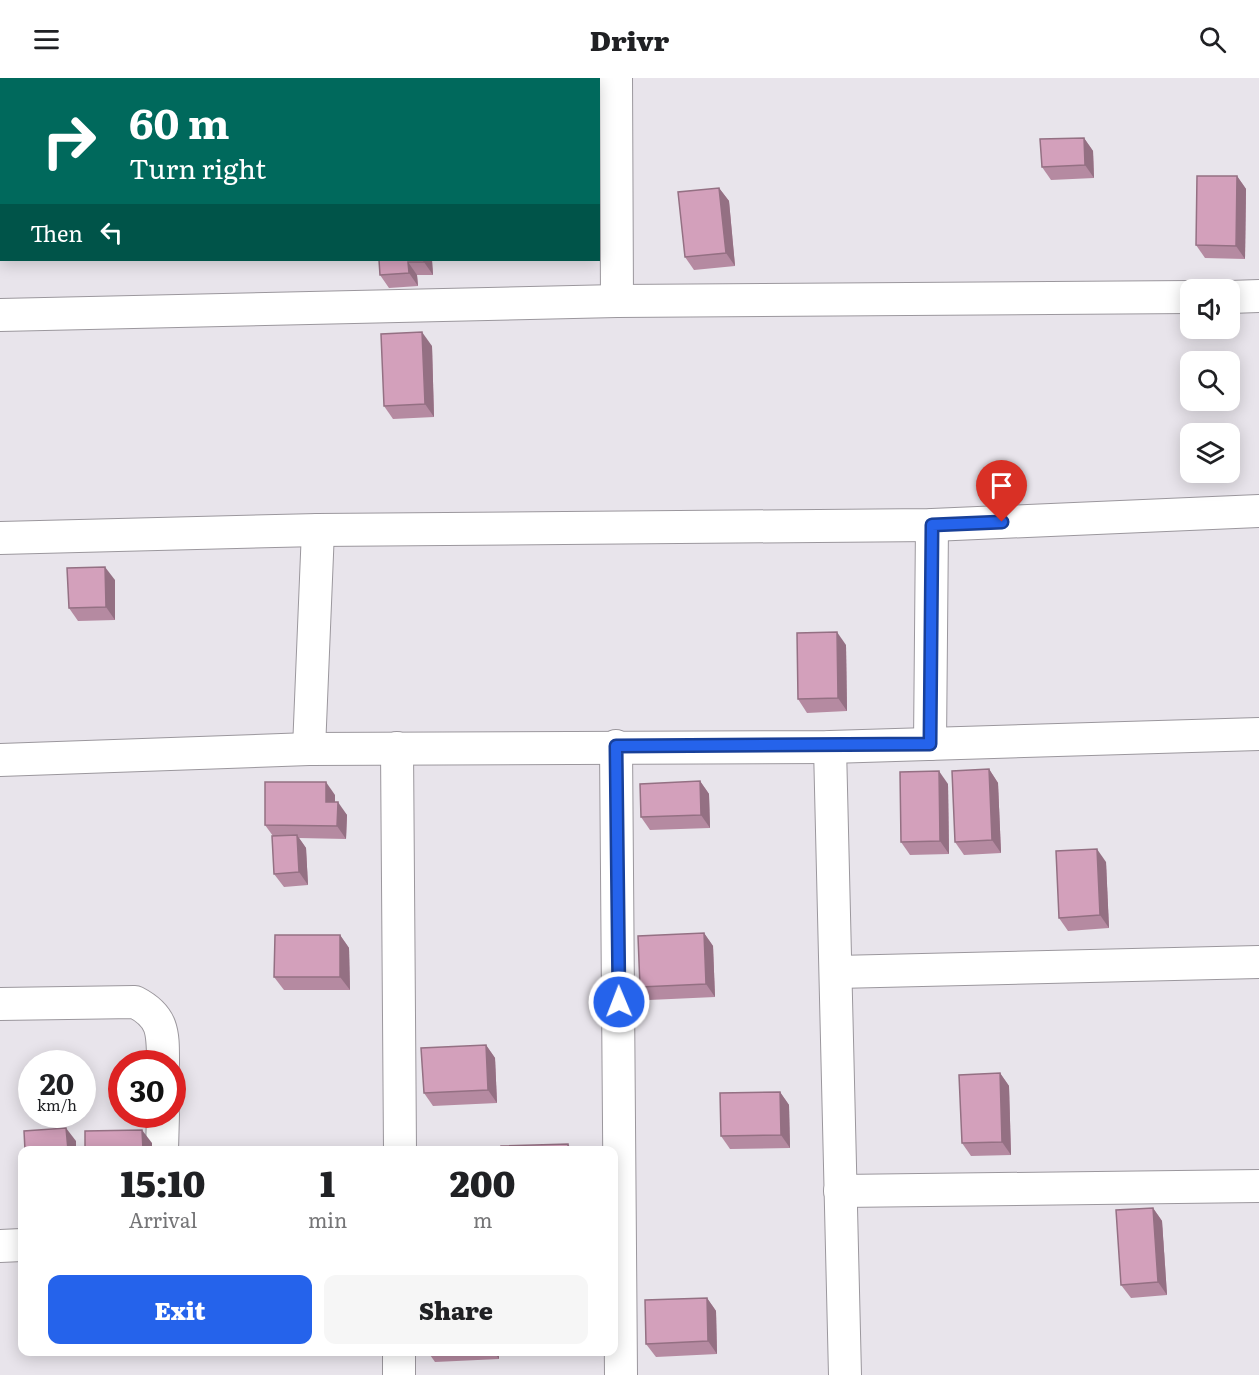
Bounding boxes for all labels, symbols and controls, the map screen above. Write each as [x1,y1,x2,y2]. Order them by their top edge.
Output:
text: Drivr [590,19,669,59]
icon: menu [30,23,63,56]
icon: search [1196,23,1229,56]
text: 60 m [129,90,230,152]
icon: right [30,102,108,180]
text: Turn right [129,147,266,187]
text: Then [30,216,83,249]
icon: left [95,216,128,249]
map controls [1180,279,1240,483]
button: sound [1180,279,1240,339]
button: search [1180,351,1240,411]
button: layers [1180,423,1240,483]
pin [976,460,1027,522]
icon: arrive [985,469,1018,502]
position arrow [587,970,651,1034]
speed limit sign: 30 [108,1050,186,1128]
text: 20 [40,1060,74,1104]
text: km/h [37,1093,77,1116]
text: 15:10 [120,1155,206,1208]
text: 1 [320,1155,335,1208]
text: 200 [450,1155,516,1208]
text: Arrival [129,1204,197,1234]
text: min [308,1204,347,1234]
text: m [473,1204,492,1234]
button: Exit [48,1275,312,1344]
button: Share [324,1275,588,1344]

